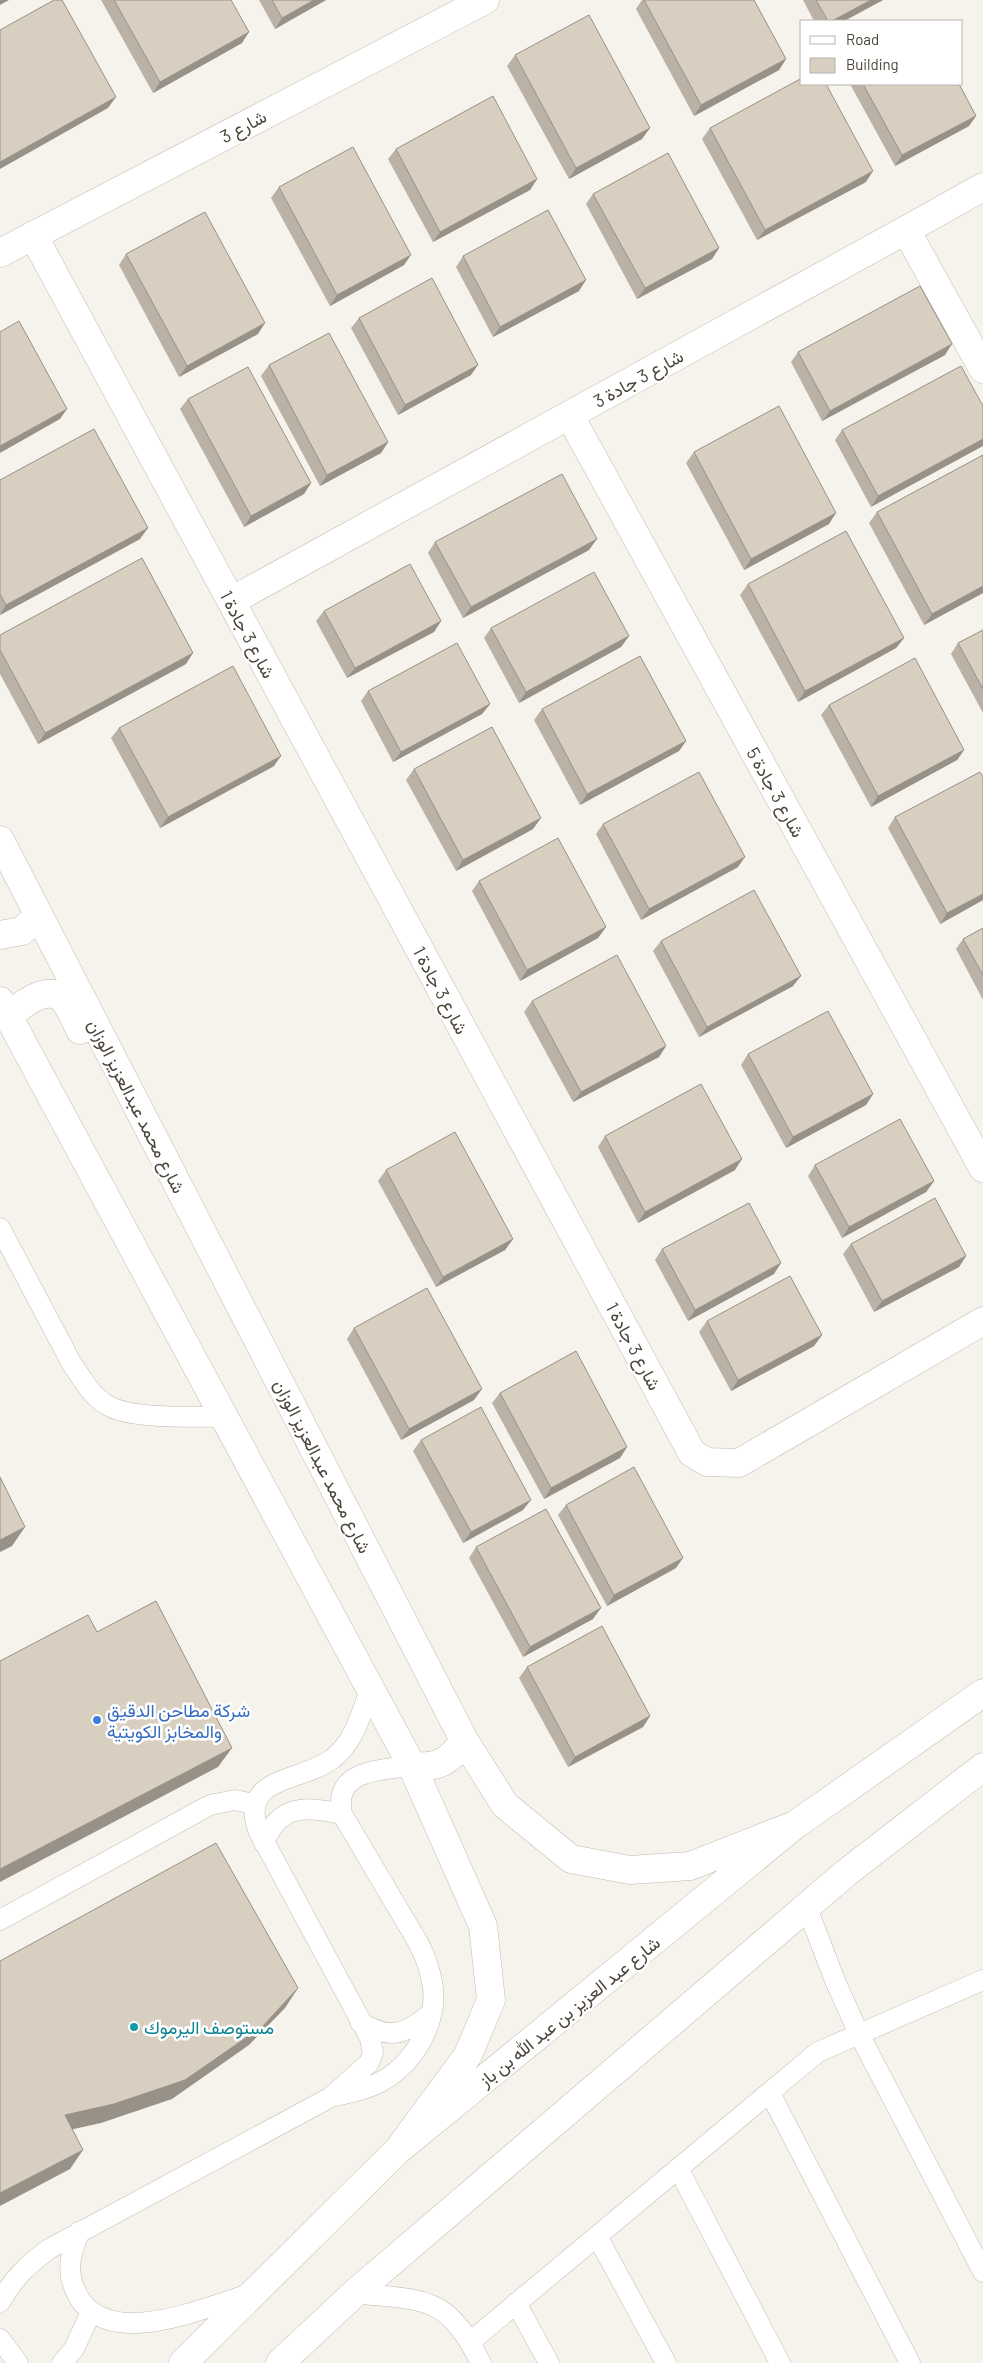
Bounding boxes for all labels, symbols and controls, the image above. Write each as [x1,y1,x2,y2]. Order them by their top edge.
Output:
legend [800,20,963,85]
text: Road [846,30,879,48]
text: Building [846,55,899,73]
street label: شارع 3 [216,105,271,149]
street label: شارع 3 جادة 3 [589,344,688,413]
street label: شارع 3 جادة 1 [214,586,280,683]
street label: شارع 3 جادة 5 [741,743,810,842]
street label: شارع 3 جادة 1 [407,942,473,1039]
street label: شارع محمد عبدالعزيز الوزان [82,1015,190,1198]
street label: شارع 3 جادة 1 [600,1298,666,1395]
street label: شارع محمد عبدالعزيز الوزان [268,1375,376,1558]
place label: شركة مطاحن الدقيق والمخابز الكويتية [107,1699,250,1743]
marker: شركة مطاحن الدقيق والمخابز الكويتية [91,1714,103,1726]
street label: شارع عبد العزيز بن عبد الله بن باز [473,1931,665,2093]
place label: مستوصف اليرموك [144,2016,274,2039]
marker: مستوصف اليرموك [128,2021,140,2033]

